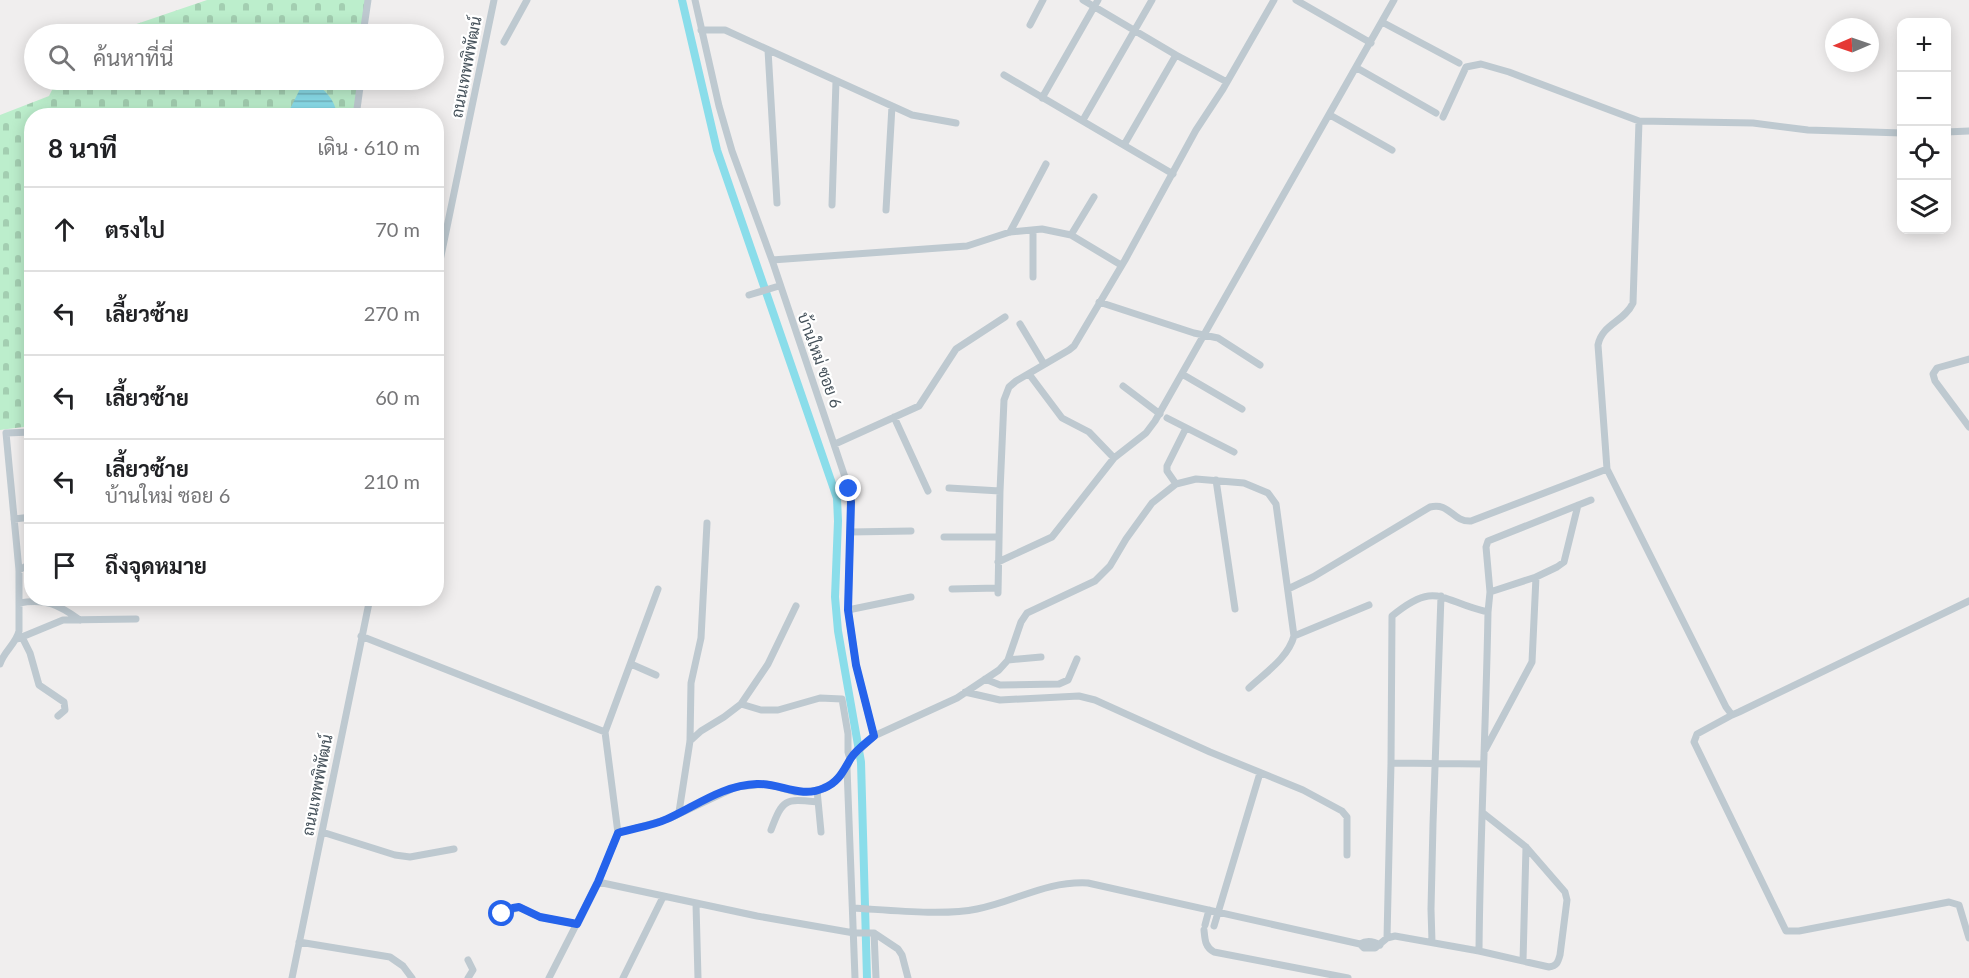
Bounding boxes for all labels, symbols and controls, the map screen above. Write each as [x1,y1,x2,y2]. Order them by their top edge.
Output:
street label: ถนนเทพพิพัฒน์ [444,14,485,119]
north arrow [1825,18,1879,72]
map controls [1897,18,1951,234]
button: + [1897,18,1951,72]
search box [24,24,444,90]
icon: search [45,41,78,74]
text: ค้นหาที่นี่ [93,44,173,71]
button: − [1897,72,1951,126]
button: locate [1897,126,1951,180]
text: 8 นาที [48,132,117,164]
text: เดิน · 610 m [317,135,420,159]
button: layers [1897,180,1951,234]
icon: ahead [48,213,81,246]
text: ตรงไป [105,216,165,243]
text: 70 m [375,217,420,241]
icon: left [48,297,81,330]
text: เลี้ยวซ้าย [105,300,189,327]
text: 270 m [364,301,420,325]
street label: บ้านใหม่ ซอย 6 [794,309,847,410]
icon: left [48,381,81,414]
text: เลี้ยวซ้าย [105,384,189,411]
text: 60 m [375,385,420,409]
text: เลี้ยวซ้าย [105,455,189,482]
icon: left [48,465,81,498]
text: 210 m [364,469,420,493]
route end [835,475,861,501]
text: บ้านใหม่ ซอย 6 [105,483,230,507]
icon: arrive [48,549,81,582]
text: ถึงจุดหมาย [105,552,207,579]
street label: ถนนเทพพิพัฒน์ [295,732,336,837]
route start [488,900,514,926]

